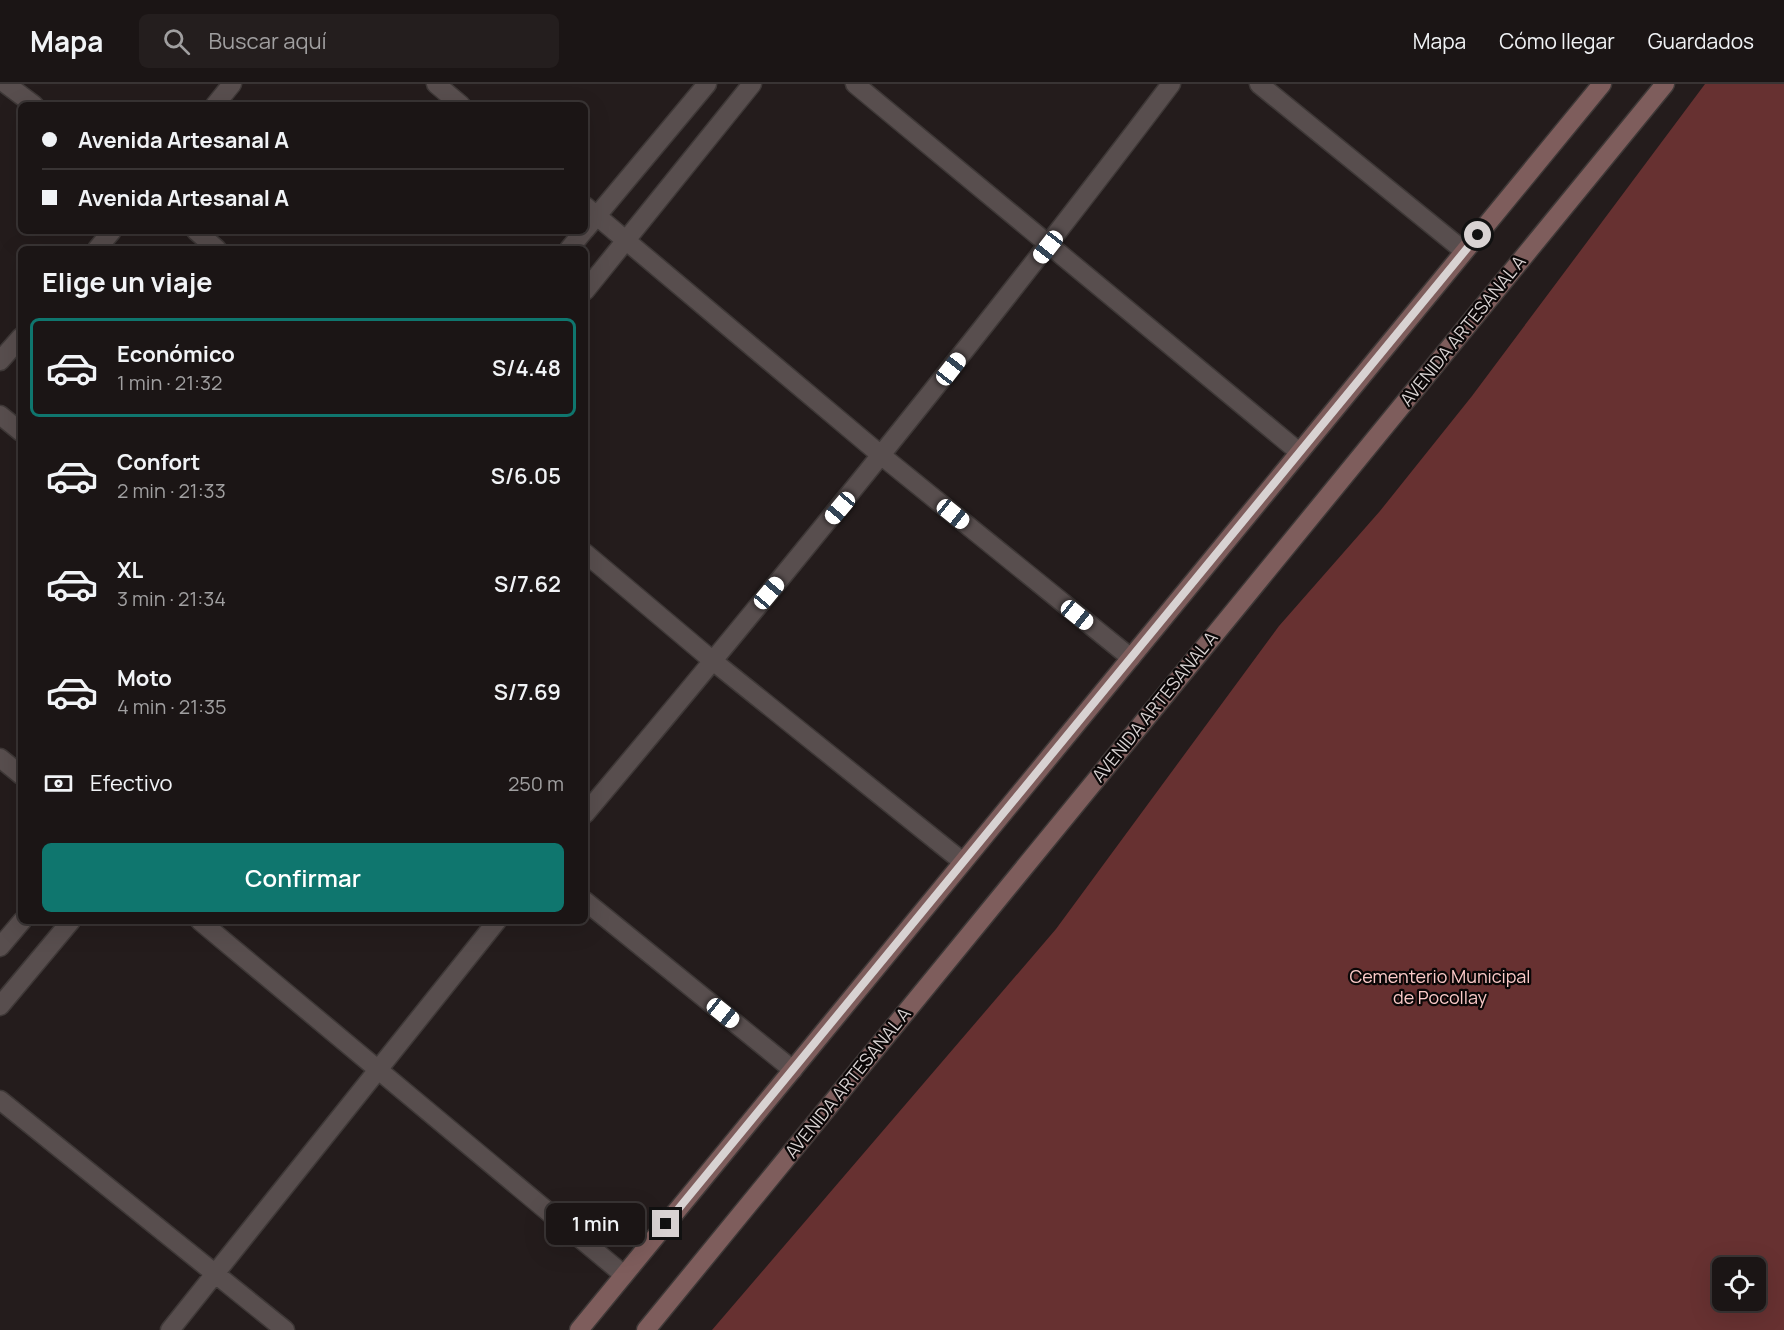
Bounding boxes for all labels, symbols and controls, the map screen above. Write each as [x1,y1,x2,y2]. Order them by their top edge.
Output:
search box [139,14,559,68]
text: Mapa [30,22,103,60]
icon: search [160,25,193,58]
text: Buscar aquí [208,26,327,56]
text: Mapa [1413,27,1466,55]
text: Cómo llegar [1499,27,1615,55]
text: Guardados [1648,27,1754,55]
text: Avenida Artesanal A [78,125,289,155]
text: Avenida Artesanal A [78,183,289,213]
route start [1464,221,1491,248]
car [1030,227,1066,267]
street label: AVENIDA ARTESANAL A [1394,250,1531,411]
text: Elige un viaje [42,263,213,300]
text: Económico [117,339,235,369]
icon: car [45,341,99,395]
car [933,349,969,389]
text: S/4.48 [492,353,561,383]
text: 1 min · 21:32 [117,369,222,396]
text: Confort [117,447,200,477]
icon: car [45,449,99,503]
text: S/6.05 [491,461,561,491]
text: 2 min · 21:33 [117,477,226,504]
car [822,488,858,528]
car [933,496,973,532]
text: XL [117,555,143,585]
icon: car [45,557,99,611]
text: S/7.62 [494,569,561,599]
car [751,573,787,613]
text: 3 min · 21:34 [117,585,226,612]
car [1057,597,1097,633]
street label: AVENIDA ARTESANAL A [1086,626,1223,787]
text: Moto [117,663,172,693]
icon: car [45,665,99,719]
text: S/7.69 [494,677,561,707]
text: 4 min · 21:35 [117,693,227,720]
icon: cash [42,767,75,800]
text: Efectivo [90,768,173,798]
text: 250 m [508,770,564,797]
button: Confirmar [42,843,564,912]
park label: Cementerio Municipal de Pocollay [1349,964,1531,1009]
car [703,995,743,1031]
street label: AVENIDA ARTESANAL A [779,1002,916,1163]
callout: 1 min [546,1203,645,1245]
text: 1 min [572,1210,619,1237]
route end [652,1210,679,1237]
map controls [1712,1257,1766,1311]
button: locate [1712,1257,1766,1311]

